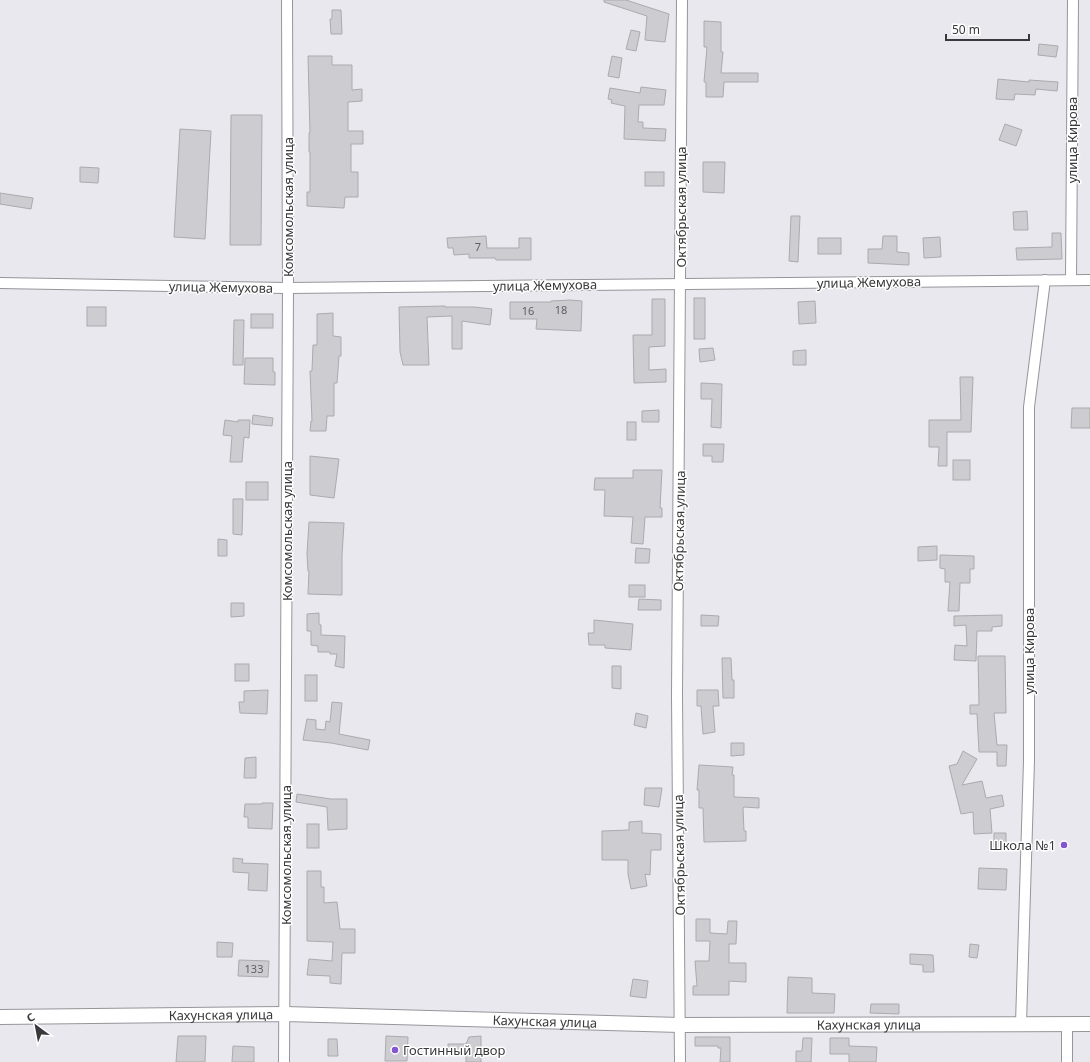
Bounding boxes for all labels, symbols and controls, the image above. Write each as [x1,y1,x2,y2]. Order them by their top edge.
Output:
scale bar [946,16,1029,42]
text: 50 m [952,21,980,38]
street label: улица Кирова [1063,97,1081,183]
street label: Комсомольская улица [279,137,297,277]
street label: Октябрьская улица [672,146,690,268]
house number: 7 [475,239,481,254]
street label: улица Жемухова [817,272,921,292]
street label: улица Жемухова [493,275,597,295]
street label: улица Жемухова [169,277,273,297]
house number: 18 [555,302,567,317]
house number: 16 [522,303,534,318]
street label: Комсомольская улица [278,461,296,601]
street label: Октябрьская улица [669,470,689,592]
street label: улица Кирова [1020,608,1038,694]
street label: Комсомольская улица [277,785,295,925]
street label: Октябрьская улица [669,794,689,916]
place label: Школа №1 [989,836,1056,854]
marker: Школа №1 [1059,840,1069,850]
house number: 133 [245,961,263,976]
street label: Кахунская улица [169,1005,273,1024]
north arrow [16,1006,56,1046]
text: С [23,1009,37,1025]
street label: Кахунская улица [492,1011,597,1032]
street label: Кахунская улица [817,1015,921,1034]
place label: Гостинный двор [403,1041,506,1059]
marker: Гостинный двор [390,1045,400,1055]

